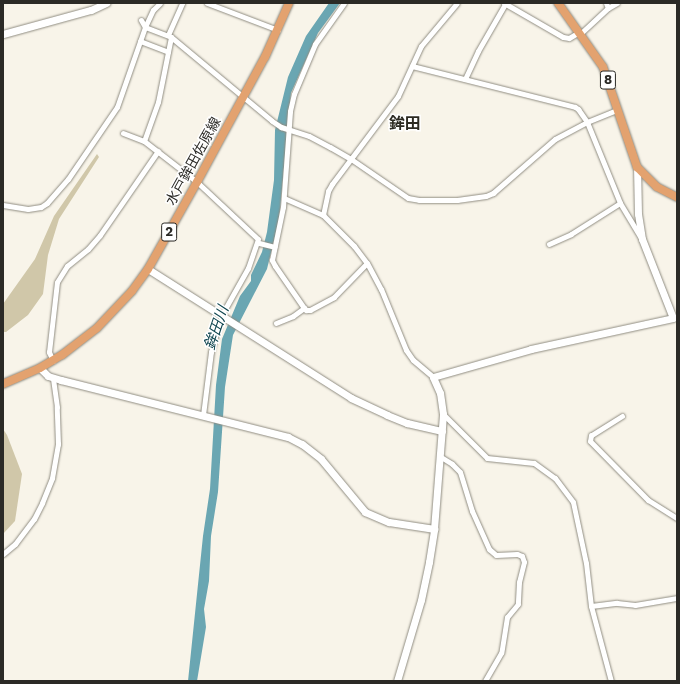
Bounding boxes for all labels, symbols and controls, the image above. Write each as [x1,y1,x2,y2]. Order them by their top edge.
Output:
road number: 8 [599,69,617,91]
street label: 水戸鉾田佐原線 [162,114,224,208]
district label: 鉾田 [389,114,421,134]
road number: 2 [161,221,177,243]
water label: 鉾田川 [201,304,233,352]

